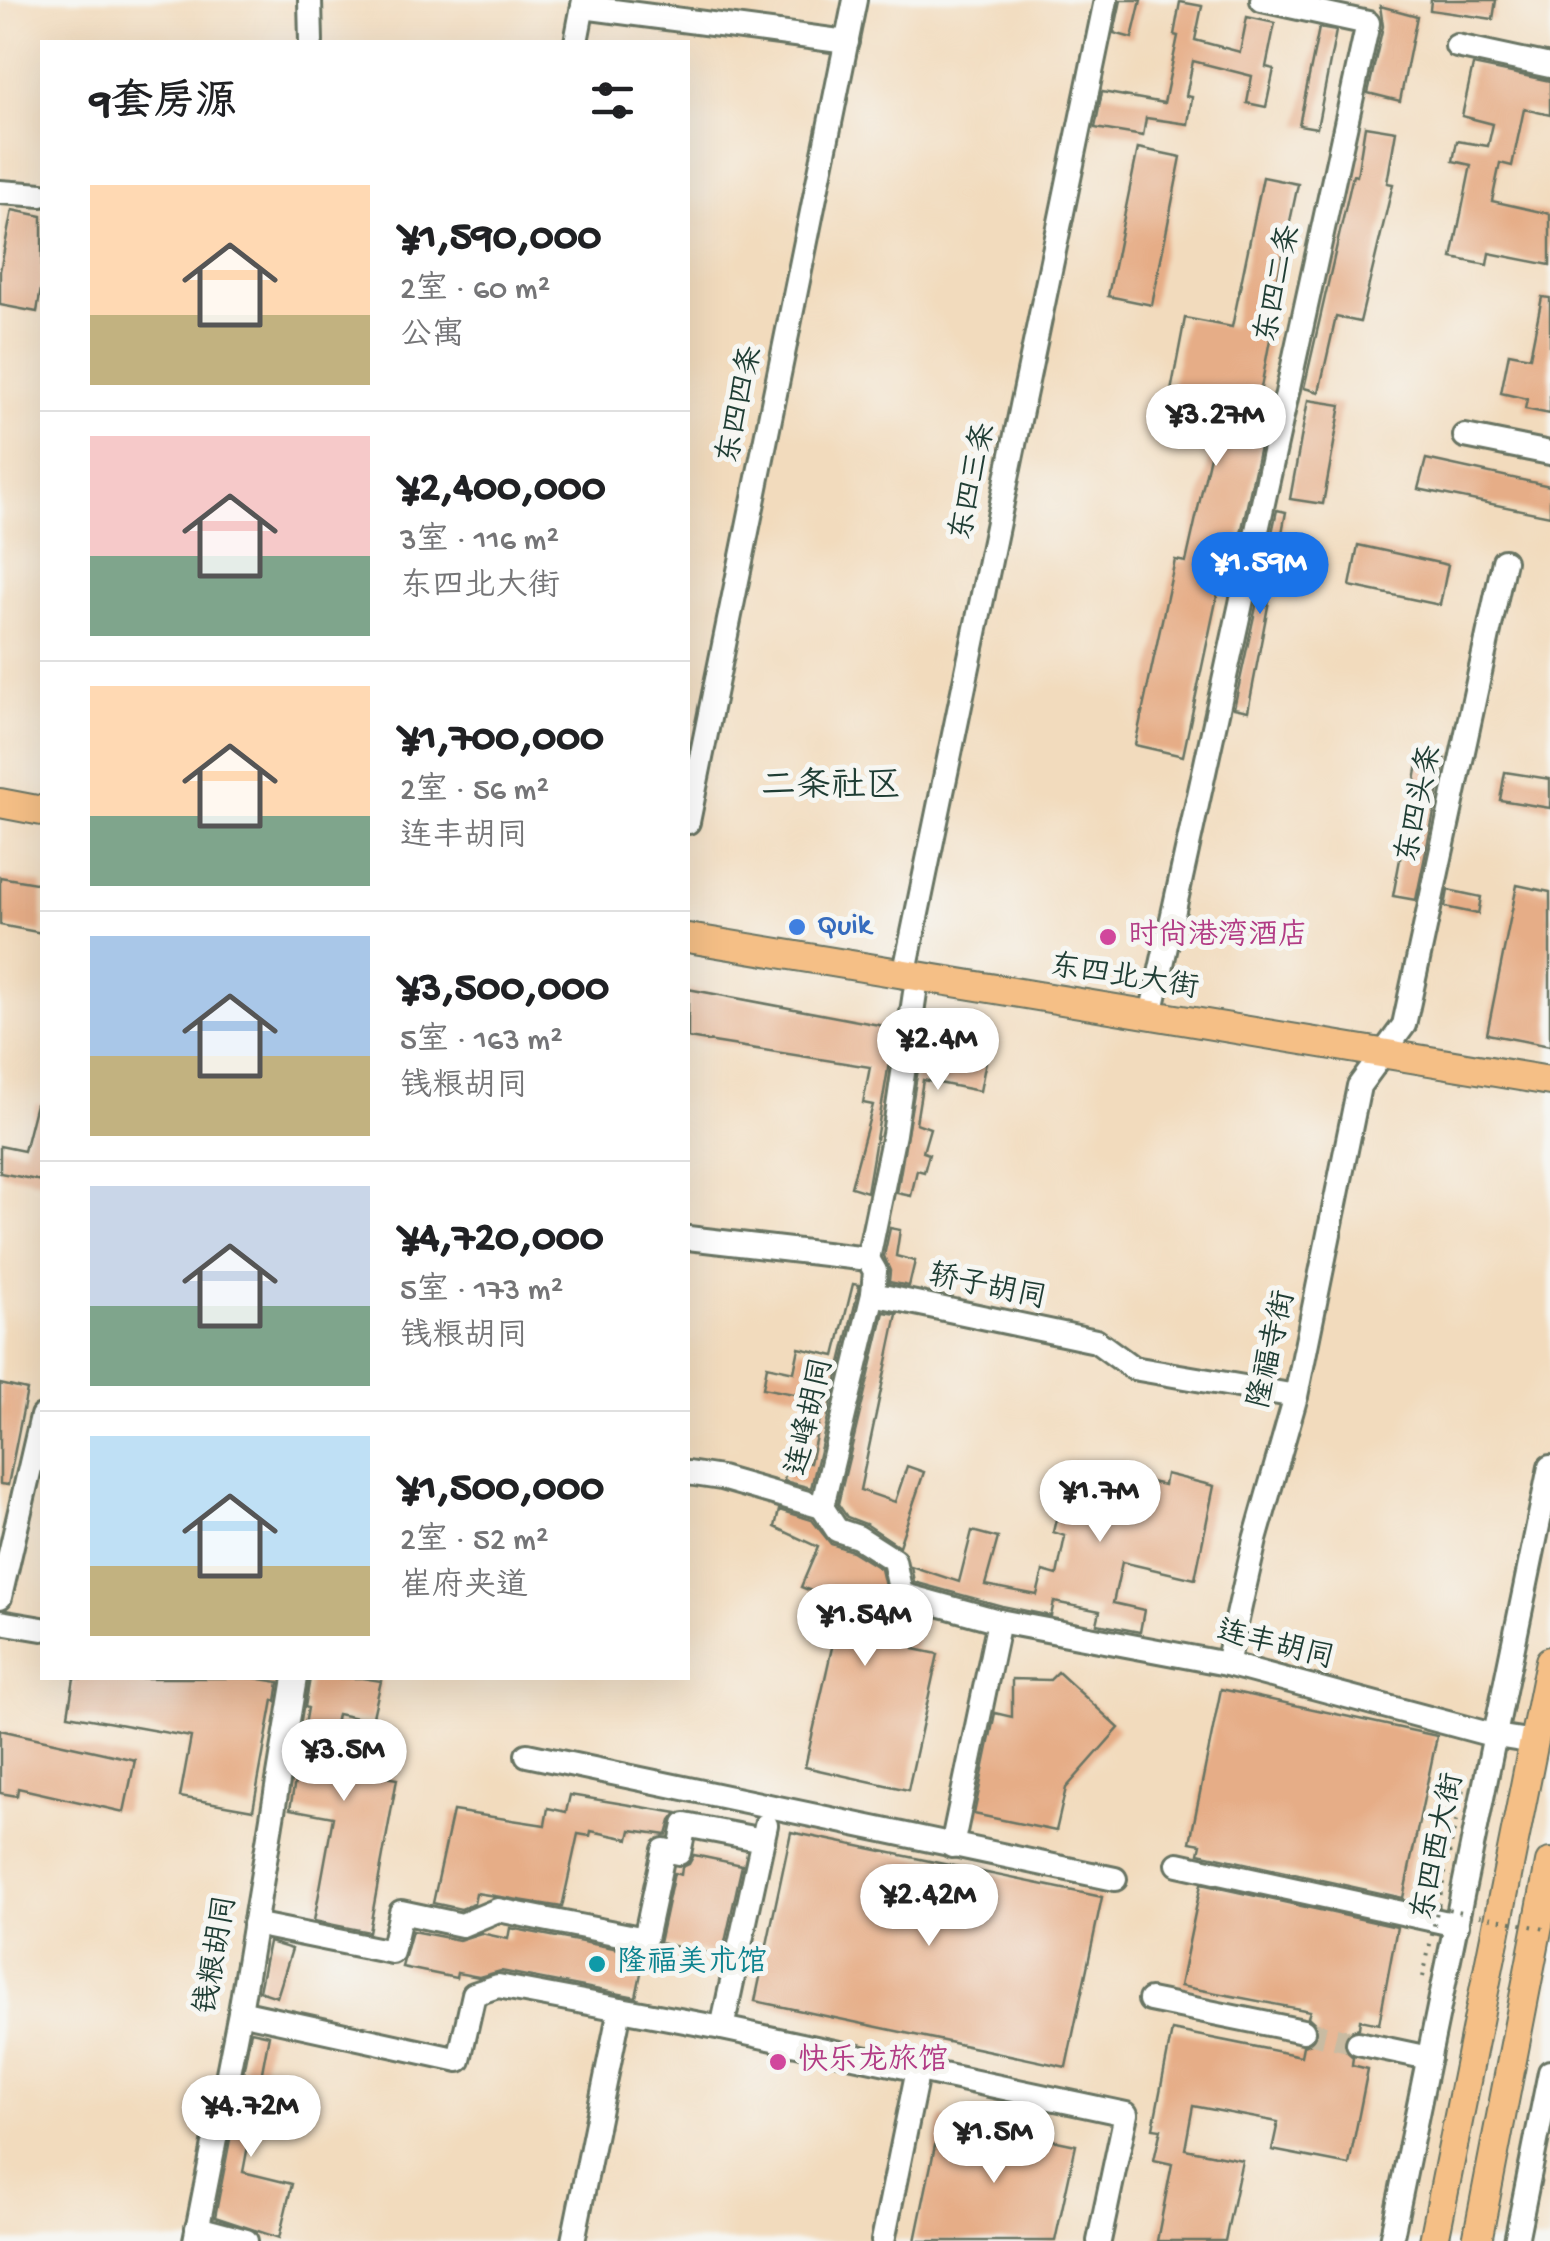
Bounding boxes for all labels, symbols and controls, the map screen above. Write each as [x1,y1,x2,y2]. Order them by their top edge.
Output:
icon: filters [585,73,640,128]
text: 9套房源 [90,81,237,130]
text: ¥1,590,000 [400,215,601,264]
street label: 东四二条 [1248,221,1310,346]
icon: home [170,225,290,345]
text: 2室 · 60 m² [400,272,550,310]
text: 公寓 [400,318,464,356]
street label: 东四四条 [710,342,772,467]
pin: ¥3.27M [1135,384,1297,469]
text: ¥3.27M [1168,397,1264,435]
street label: 东四三条 [943,419,1005,544]
text: ¥2,400,000 [400,466,606,515]
icon: home [170,476,290,596]
text: 3室 · 116 m² [400,523,559,561]
pin: ¥1.59M [1179,532,1341,617]
text: ¥1.59M [1214,545,1306,583]
text: 东四北大街 [400,569,560,607]
text: ¥1,700,000 [400,716,604,765]
icon: home [170,726,290,846]
street label: 东四头条 [1389,741,1451,866]
district label: 二条社区 [761,766,901,809]
text: 2室 · 56 m² [400,773,549,811]
text: 连丰胡同 [400,819,528,857]
place label: Quik [817,910,874,945]
marker: Quik [786,916,808,938]
place label: 时尚港湾酒店 [1128,918,1308,955]
marker: 时尚港湾酒店 [1097,926,1119,948]
street label: 东四北大街 [1047,948,1201,1008]
text: ¥3,500,000 [400,966,609,1015]
icon: home [170,976,290,1096]
pin: ¥2.4M [868,1008,1008,1093]
text: ¥2.4M [899,1021,977,1059]
text: 5室 · 163 m² [400,1023,563,1061]
text: 钱粮胡同 [400,1069,528,1107]
text: ¥4,720,000 [400,1216,604,1265]
icon: home [170,1226,290,1346]
street label: 轿子胡同 [925,1257,1050,1319]
text: 5室 · 173 m² [400,1273,563,1311]
street label: 隆福寺街 [1242,1287,1305,1412]
text: 钱粮胡同 [400,1319,528,1357]
street label: 连峰胡同 [780,1354,843,1479]
pin: ¥1.7M [1030,1460,1170,1545]
text: ¥1,500,000 [400,1466,604,1515]
text: ¥1.7M [1062,1473,1138,1511]
icon: home [170,1476,290,1596]
text: 2室 · 52 m² [400,1523,548,1561]
text: 崔府夹道 [400,1569,528,1607]
pin: ¥1.54M [784,1584,946,1669]
text: ¥1.54M [819,1597,911,1635]
street label: 连丰胡同 [1213,1614,1338,1678]
pin: ¥3.5M [274,1719,414,1804]
text: ¥3.5M [304,1732,384,1770]
street label: 东四西大街 [1405,1770,1473,1924]
pin: ¥2.42M [848,1864,1010,1949]
text: ¥2.42M [882,1877,976,1915]
street label: 钱粮胡同 [188,1893,246,2017]
place label: 隆福美术馆 [617,1945,767,1982]
marker: 隆福美术馆 [586,1953,608,1975]
place label: 快乐龙旅馆 [798,2043,948,2080]
marker: 快乐龙旅馆 [767,2051,789,2073]
pin: ¥4.72M [170,2075,332,2160]
text: ¥4.72M [204,2088,298,2126]
pin: ¥1.5M [924,2101,1064,2186]
text: ¥1.5M [956,2114,1032,2152]

